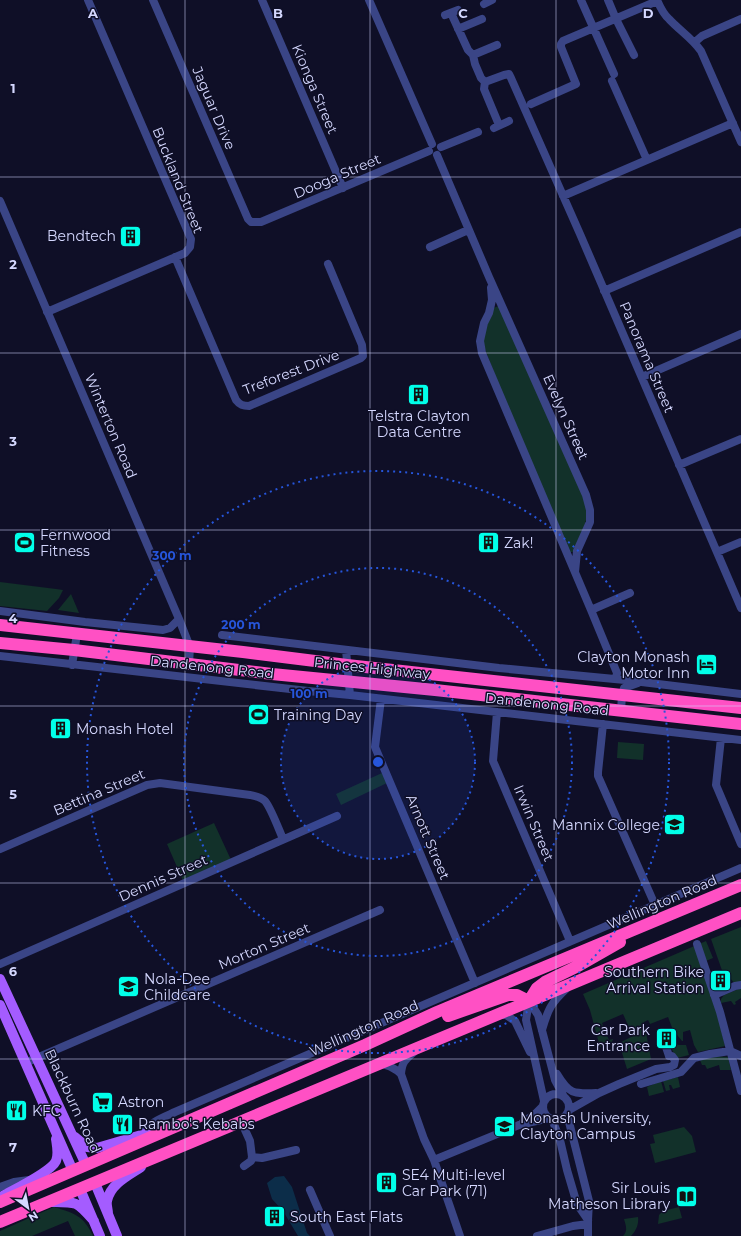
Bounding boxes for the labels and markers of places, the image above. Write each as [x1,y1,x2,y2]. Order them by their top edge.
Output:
building icon: Bendtech [118,223,144,249]
place label: Bendtech [47,227,116,245]
building icon: Telstra Clayton Data Centre [406,381,432,407]
place label: Telstra Clayton Data Centre [368,407,470,441]
place label: Fernwood Fitness [40,526,111,560]
sports icon: Fernwood Fitness [11,530,37,556]
building icon: Zak! [475,530,501,556]
place label: Zak! [504,534,533,552]
place label: Clayton Monash Motor Inn [577,648,690,682]
hotel icon: Clayton Monash Motor Inn [693,652,719,678]
sports icon: Training Day [245,702,271,728]
place label: Training Day [274,706,362,724]
building icon: Monash Hotel [48,716,74,742]
place label: Monash Hotel [76,720,174,738]
centre of rings [371,755,385,769]
school or university icon: Mannix College [662,812,688,838]
place label: Mannix College [552,816,660,834]
place label: Southern Bike Arrival Station [604,963,704,997]
building icon: Southern Bike Arrival Station [707,967,733,993]
place label: Nola-Dee Childcare [144,970,210,1004]
school or university icon: Nola-Dee Childcare [115,974,141,1000]
place label: Car Park Entrance [587,1021,651,1055]
building icon: Car Park Entrance [653,1025,679,1051]
supermarket icon: Astron [89,1089,115,1115]
place label: Astron [118,1093,164,1111]
restaurant icon: KFC [4,1098,30,1124]
place label: KFC [32,1102,61,1120]
place label: Monash University, Clayton Campus [520,1109,651,1143]
restaurant icon: Rambo's Kebabs [110,1111,136,1137]
school or university icon: Monash University, Clayton Campus [492,1113,518,1139]
place label: Rambo's Kebabs [138,1115,255,1133]
place label: SE4 Multi-level Car Park (71) [402,1166,505,1200]
building icon: SE4 Multi-level Car Park (71) [374,1170,400,1196]
place label: Sir Louis Matheson Library [548,1179,670,1213]
library icon: Sir Louis Matheson Library [673,1183,699,1209]
building icon: South East Flats [261,1204,287,1230]
place label: South East Flats [290,1208,403,1226]

